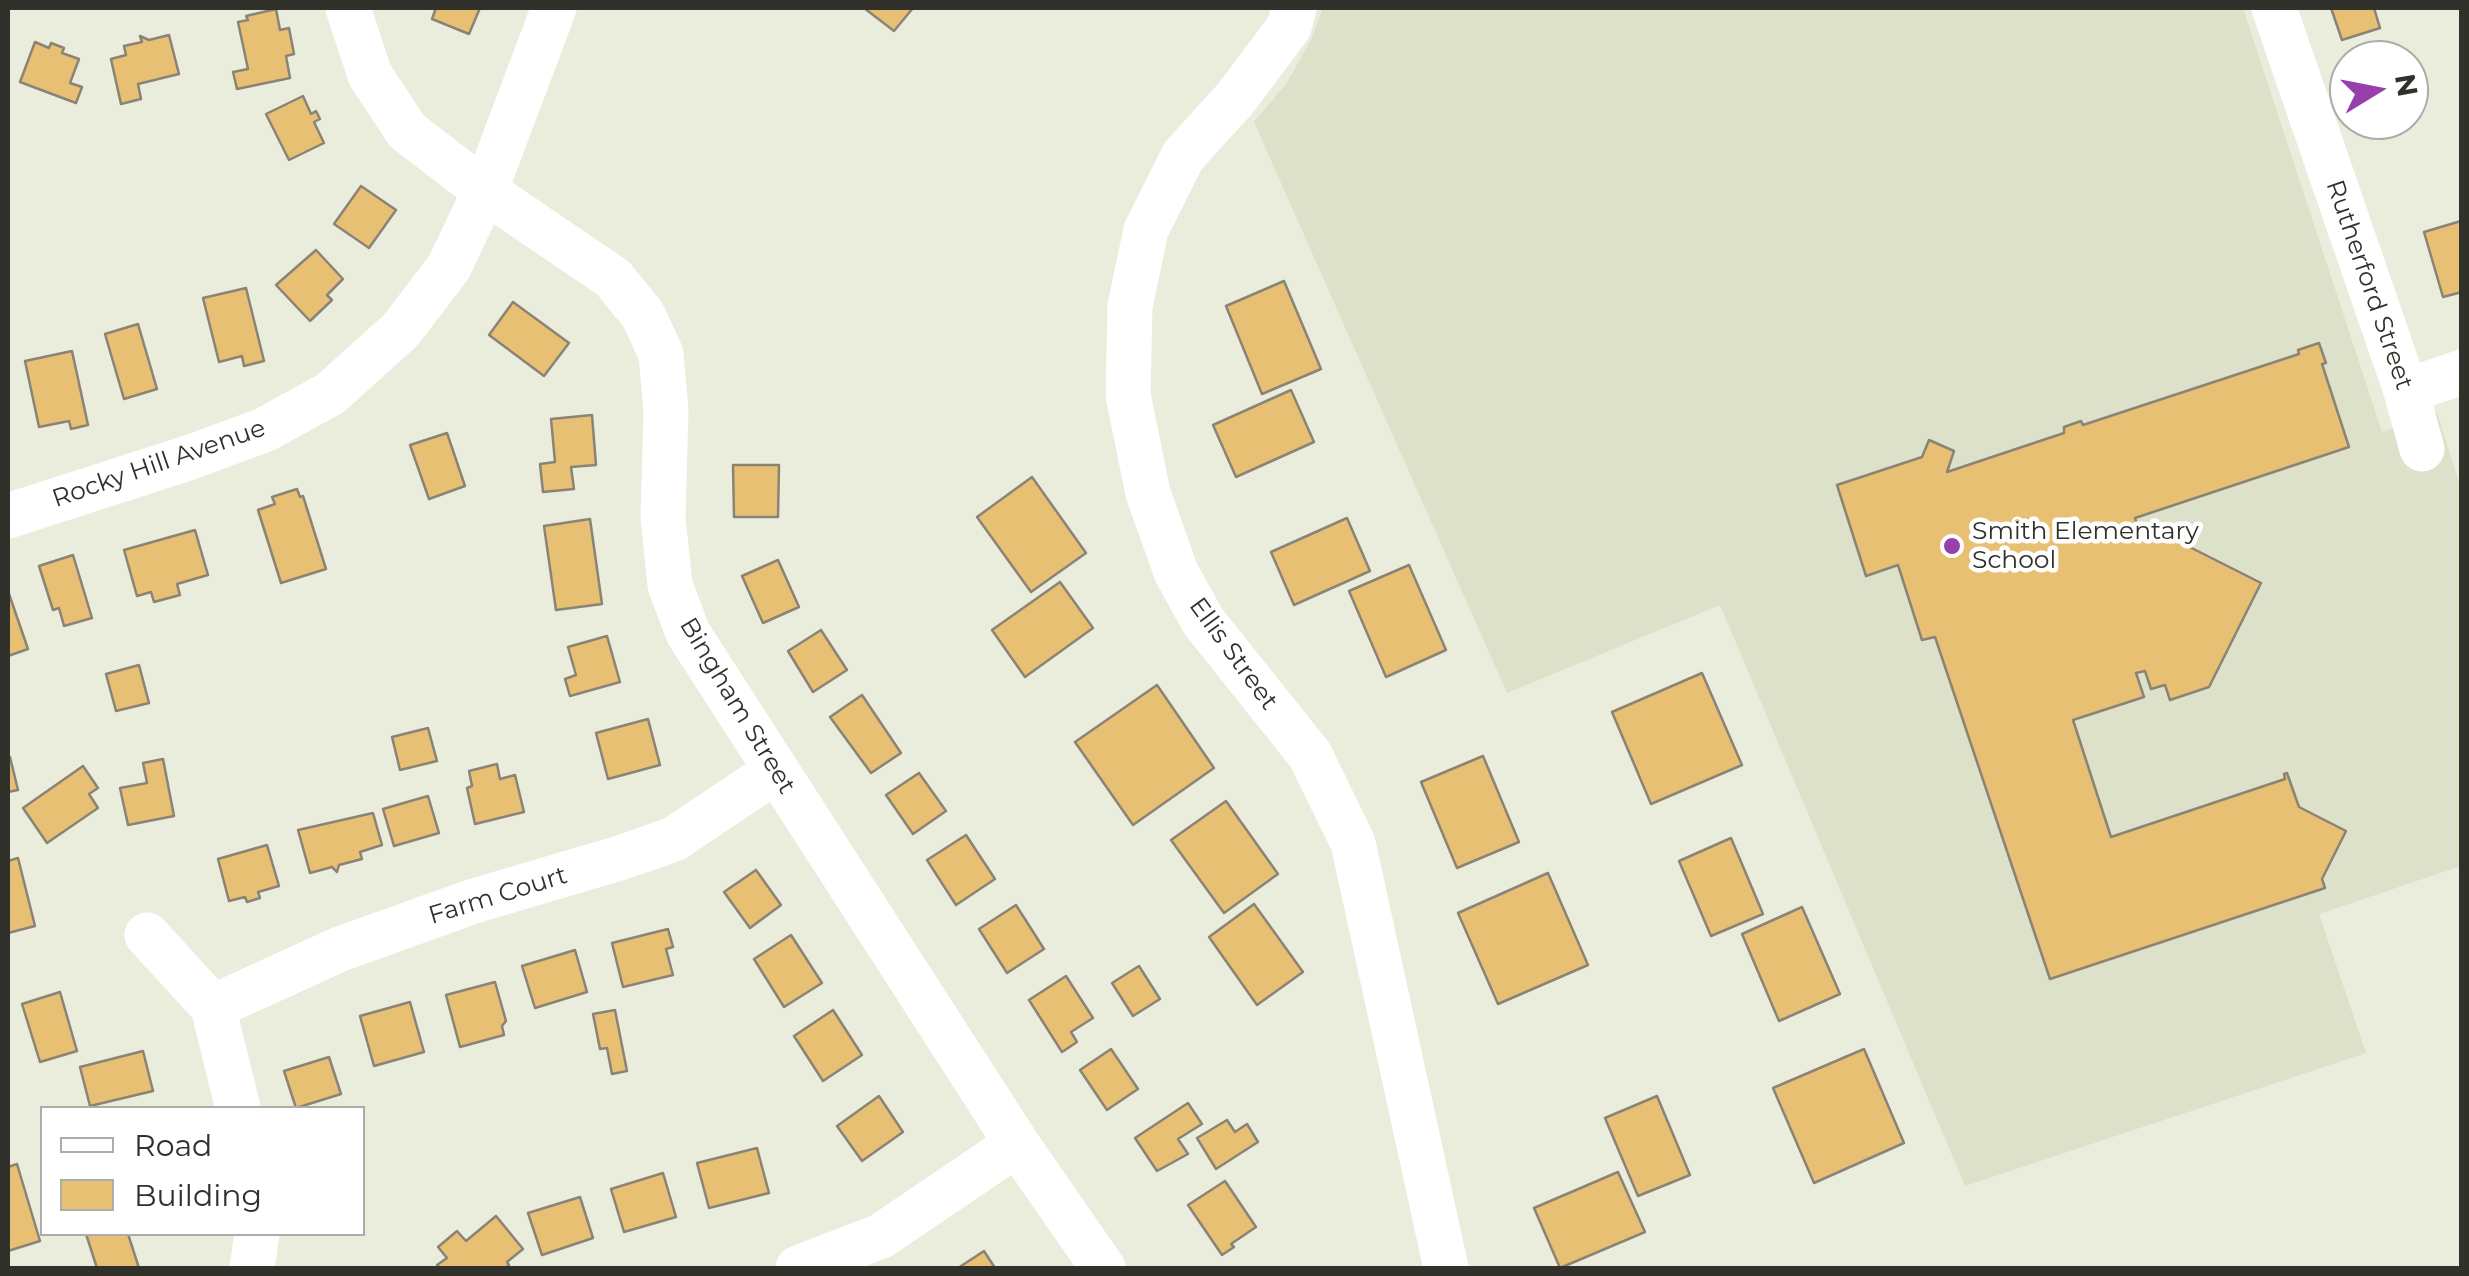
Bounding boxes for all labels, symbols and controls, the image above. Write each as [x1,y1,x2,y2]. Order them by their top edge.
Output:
north arrow [2329,40,2429,140]
text: N [2388,71,2425,99]
street label: Rutherford Street [2319,176,2419,394]
street label: Rocky Hill Avenue [48,413,270,515]
place label: Smith Elementary School [1972,517,2199,576]
marker: Smith Elementary School [1941,535,1963,557]
street label: Ellis Street [1182,592,1284,716]
street label: Bingham Street [673,613,801,799]
street label: Farm Court [425,861,571,931]
legend [40,1106,365,1236]
text: Road [134,1127,212,1164]
text: Building [134,1177,262,1214]

